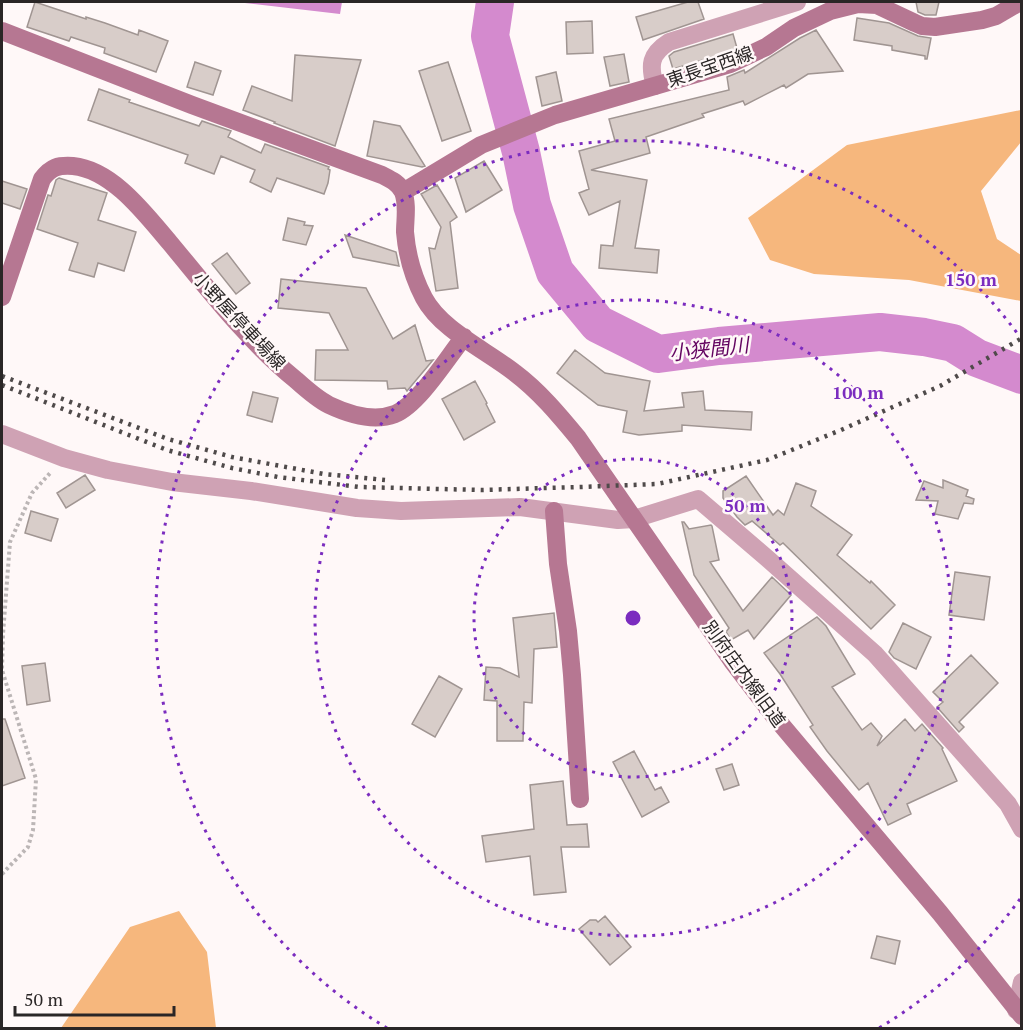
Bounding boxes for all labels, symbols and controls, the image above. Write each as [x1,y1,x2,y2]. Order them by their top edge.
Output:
street label: 東長宝西線 [663,40,756,92]
street label: 小野屋停車場線 [188,266,291,375]
text: 150 m [945,267,997,291]
water label: 小狭間川 [668,331,752,366]
text: 100 m [832,380,884,404]
text: 50 m [724,493,766,517]
centre of rings [623,608,643,628]
street label: 別府庄内線旧道 [698,615,792,731]
scale bar [15,979,174,1017]
text: 50 m [24,987,64,1011]

